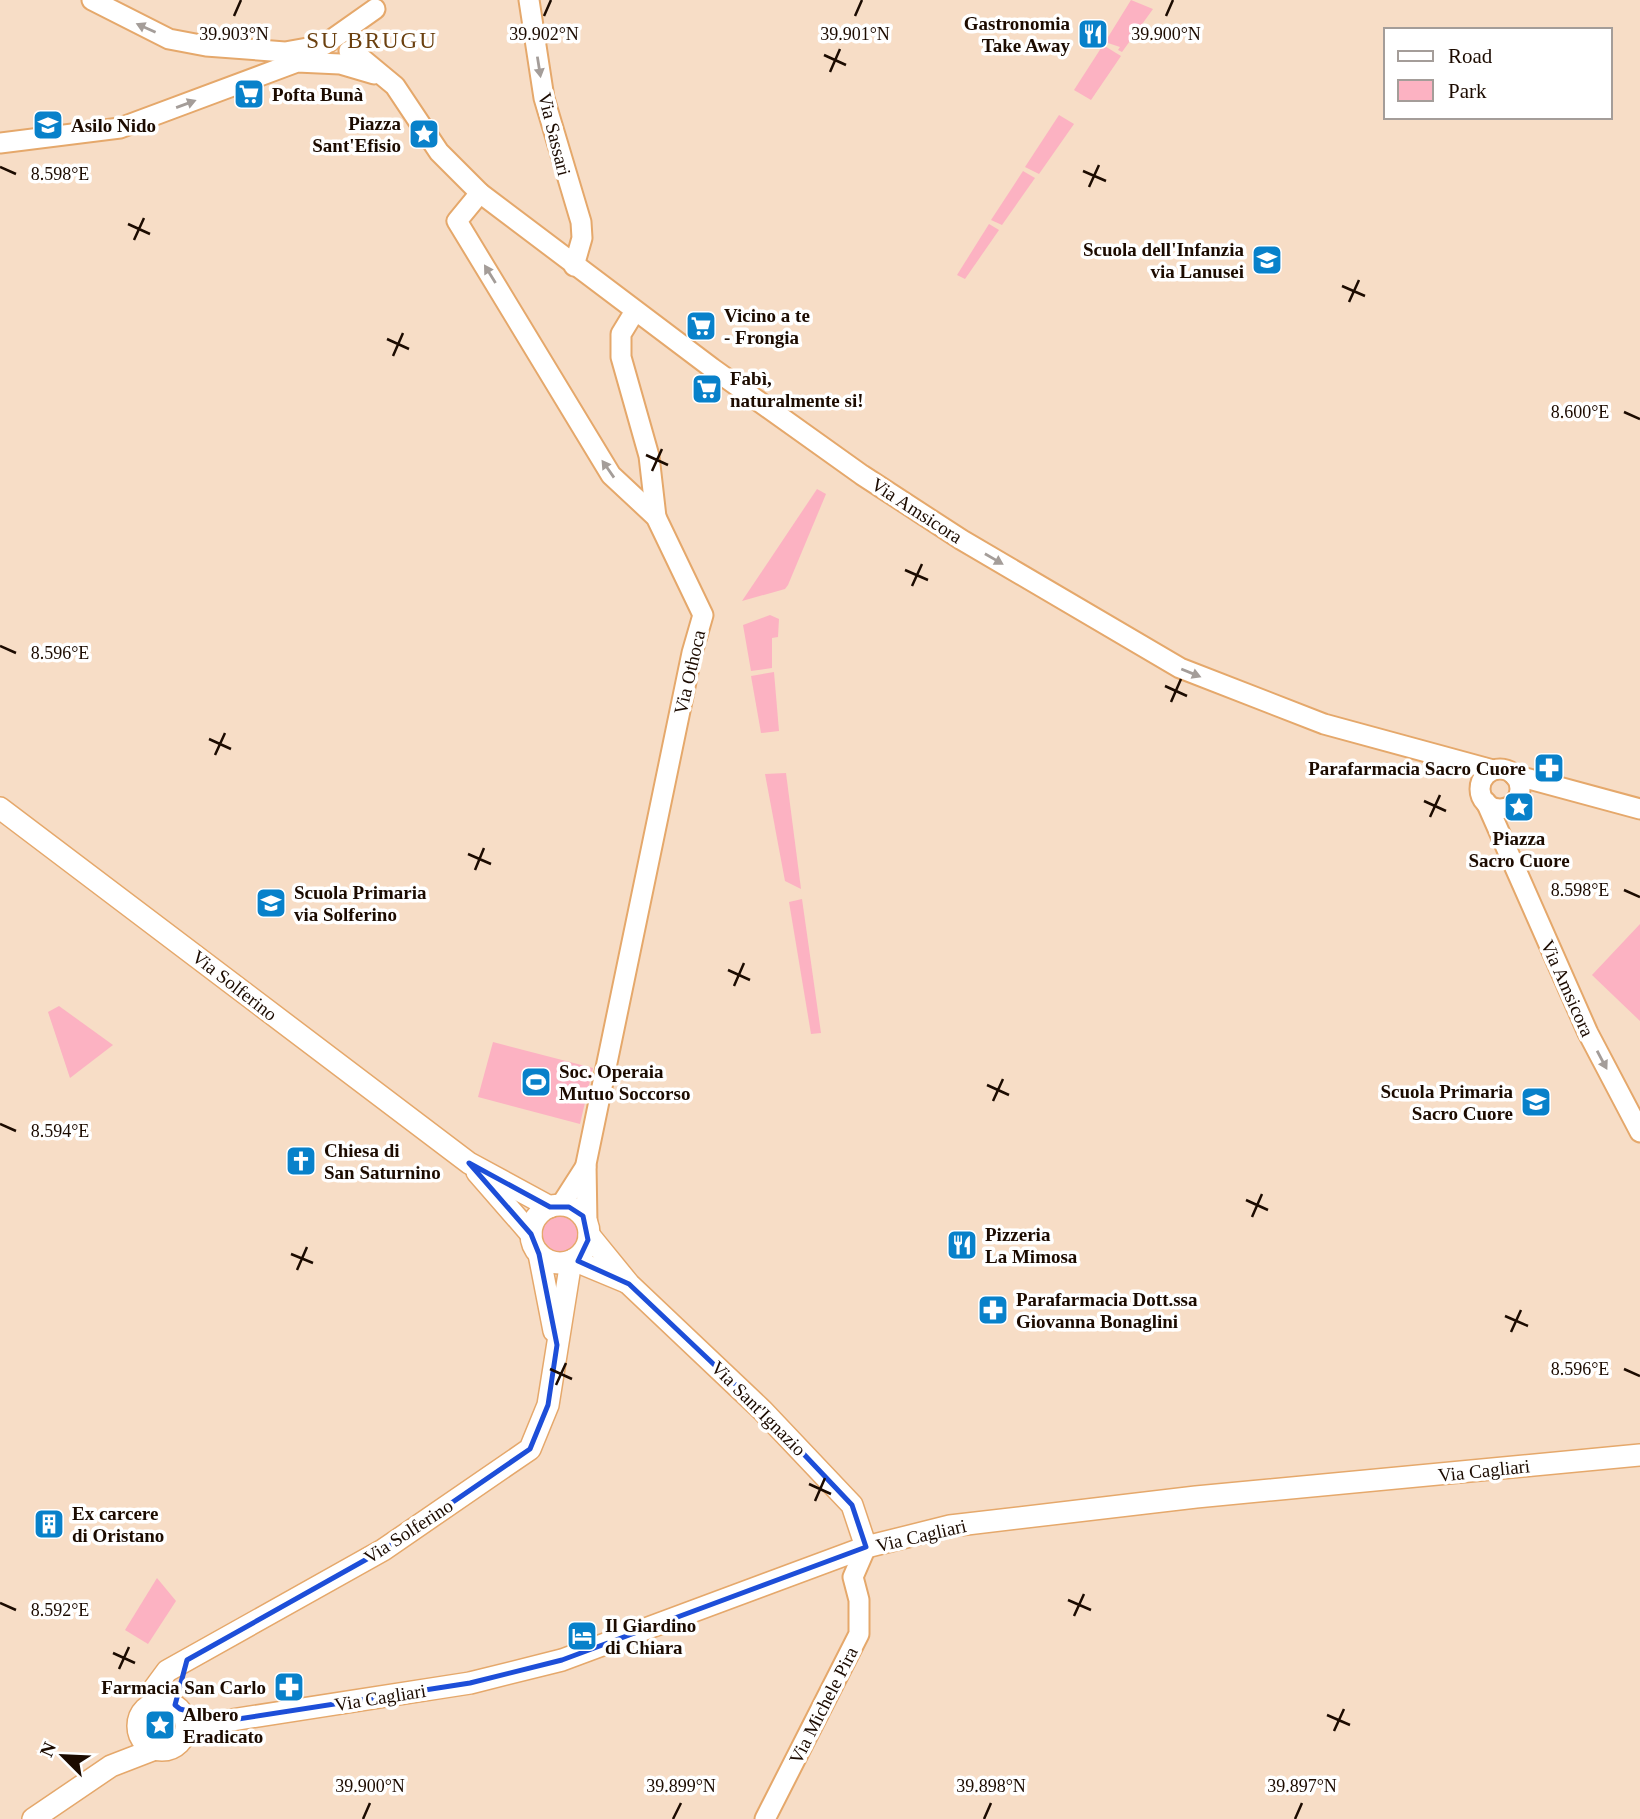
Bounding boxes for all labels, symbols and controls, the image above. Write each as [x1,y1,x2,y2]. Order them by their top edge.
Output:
place label: Gastronomia Take Away [964,13,1070,56]
restaurant icon: Gastronomia Take Away [1076,17,1110,51]
one-way arrow [136,22,156,34]
text: 39.903°N [199,24,269,44]
text: 39.902°N [509,24,579,44]
text: 39.901°N [820,24,890,44]
text: 39.900°N [1131,24,1201,44]
district label: SU BRUGU [306,28,438,53]
legend [1384,28,1612,119]
text: Road [1448,44,1493,68]
one-way arrow [534,57,545,79]
supermarket icon: Pofta Bunà [232,77,266,111]
text: Park [1448,79,1487,103]
place label: Pofta Bunà [272,84,364,105]
street label: Via Sassari [534,90,575,178]
one-way arrow [175,99,196,110]
school or university icon: Asilo Nido [31,108,65,142]
place label: Piazza Sant'Efisio [312,113,401,156]
place label: Asilo Nido [71,115,156,136]
place icon: Piazza Sant'Efisio [407,117,441,151]
text: 8.598°E [31,164,89,184]
place label: Scuola dell'Infanzia via Lanusei [1083,239,1244,282]
school or university icon: Scuola dell'Infanzia via Lanusei [1250,243,1284,277]
one-way arrow [484,265,497,284]
place label: Vicino a te - Frongia [724,305,810,348]
supermarket icon: Vicino a te - Frongia [684,309,718,343]
place label: Fabì, naturalmente si! [730,368,864,411]
supermarket icon: Fabì, naturalmente si! [690,372,724,406]
text: 8.600°E [1551,402,1609,422]
one-way arrow [601,460,615,478]
street label: Via Amsicora [867,473,966,548]
one-way arrow [985,553,1004,565]
street label: Via Othoca [670,627,710,716]
text: 8.596°E [31,643,89,663]
one-way arrow [1181,667,1201,679]
pharmacy icon: Parafarmacia Sacro Cuore [1532,751,1566,785]
place label: Parafarmacia Sacro Cuore [1308,758,1526,779]
place icon: Piazza Sacro Cuore [1502,790,1536,824]
place label: Piazza Sacro Cuore [1468,828,1570,871]
text: 8.598°E [1551,880,1609,900]
place label: Scuola Primaria via Solferino [294,882,427,925]
school or university icon: Scuola Primaria via Solferino [254,886,288,920]
street label: Via Amsicora [1537,936,1598,1040]
street label: Via Solferino [188,946,281,1025]
one-way arrow [1596,1050,1608,1070]
place label: Soc. Operaia Mutuo Soccorso [559,1061,690,1104]
sports icon: Soc. Operaia Mutuo Soccorso [519,1065,553,1099]
place label: Scuola Primaria Sacro Cuore [1381,1081,1513,1124]
school or university icon: Scuola Primaria Sacro Cuore [1519,1085,1553,1119]
text: 8.594°E [31,1121,89,1141]
place label: Chiesa di San Saturnino [324,1140,441,1183]
church icon: Chiesa di San Saturnino [284,1144,318,1178]
place label: Pizzeria La Mimosa [985,1224,1078,1267]
restaurant icon: Pizzeria La Mimosa [945,1228,979,1262]
place label: Parafarmacia Dott.ssa Giovanna Bonaglini [1016,1289,1198,1332]
pharmacy icon: Parafarmacia Dott.ssa Giovanna Bonaglini [976,1293,1010,1327]
street label: Via Sant'Ignazio [707,1357,810,1460]
text: 8.596°E [1551,1359,1609,1379]
street label: Via Cagliari [1437,1455,1531,1486]
street label: Via Solferino [360,1495,457,1568]
place label: Ex carcere di Oristano [72,1503,164,1546]
building icon: Ex carcere di Oristano [32,1507,66,1541]
street label: Via Cagliari [874,1515,968,1556]
text: 8.592°E [31,1600,89,1620]
place label: Il Giardino di Chiara [605,1615,696,1658]
hotel icon: Il Giardino di Chiara [565,1619,599,1653]
street label: Via Michele Pira [785,1643,862,1767]
pharmacy icon: Farmacia San Carlo [272,1670,306,1704]
place label: Farmacia San Carlo [101,1677,266,1698]
street label: Via Cagliari [333,1680,427,1715]
place label: Albero Eradicato [183,1704,263,1747]
place icon: Albero Eradicato [143,1708,177,1742]
north arrow [28,1721,98,1791]
text: N [36,1739,60,1760]
text: 39.900°N [335,1776,405,1796]
text: 39.899°N [646,1776,716,1796]
text: 39.898°N [956,1776,1026,1796]
text: 39.897°N [1267,1776,1337,1796]

